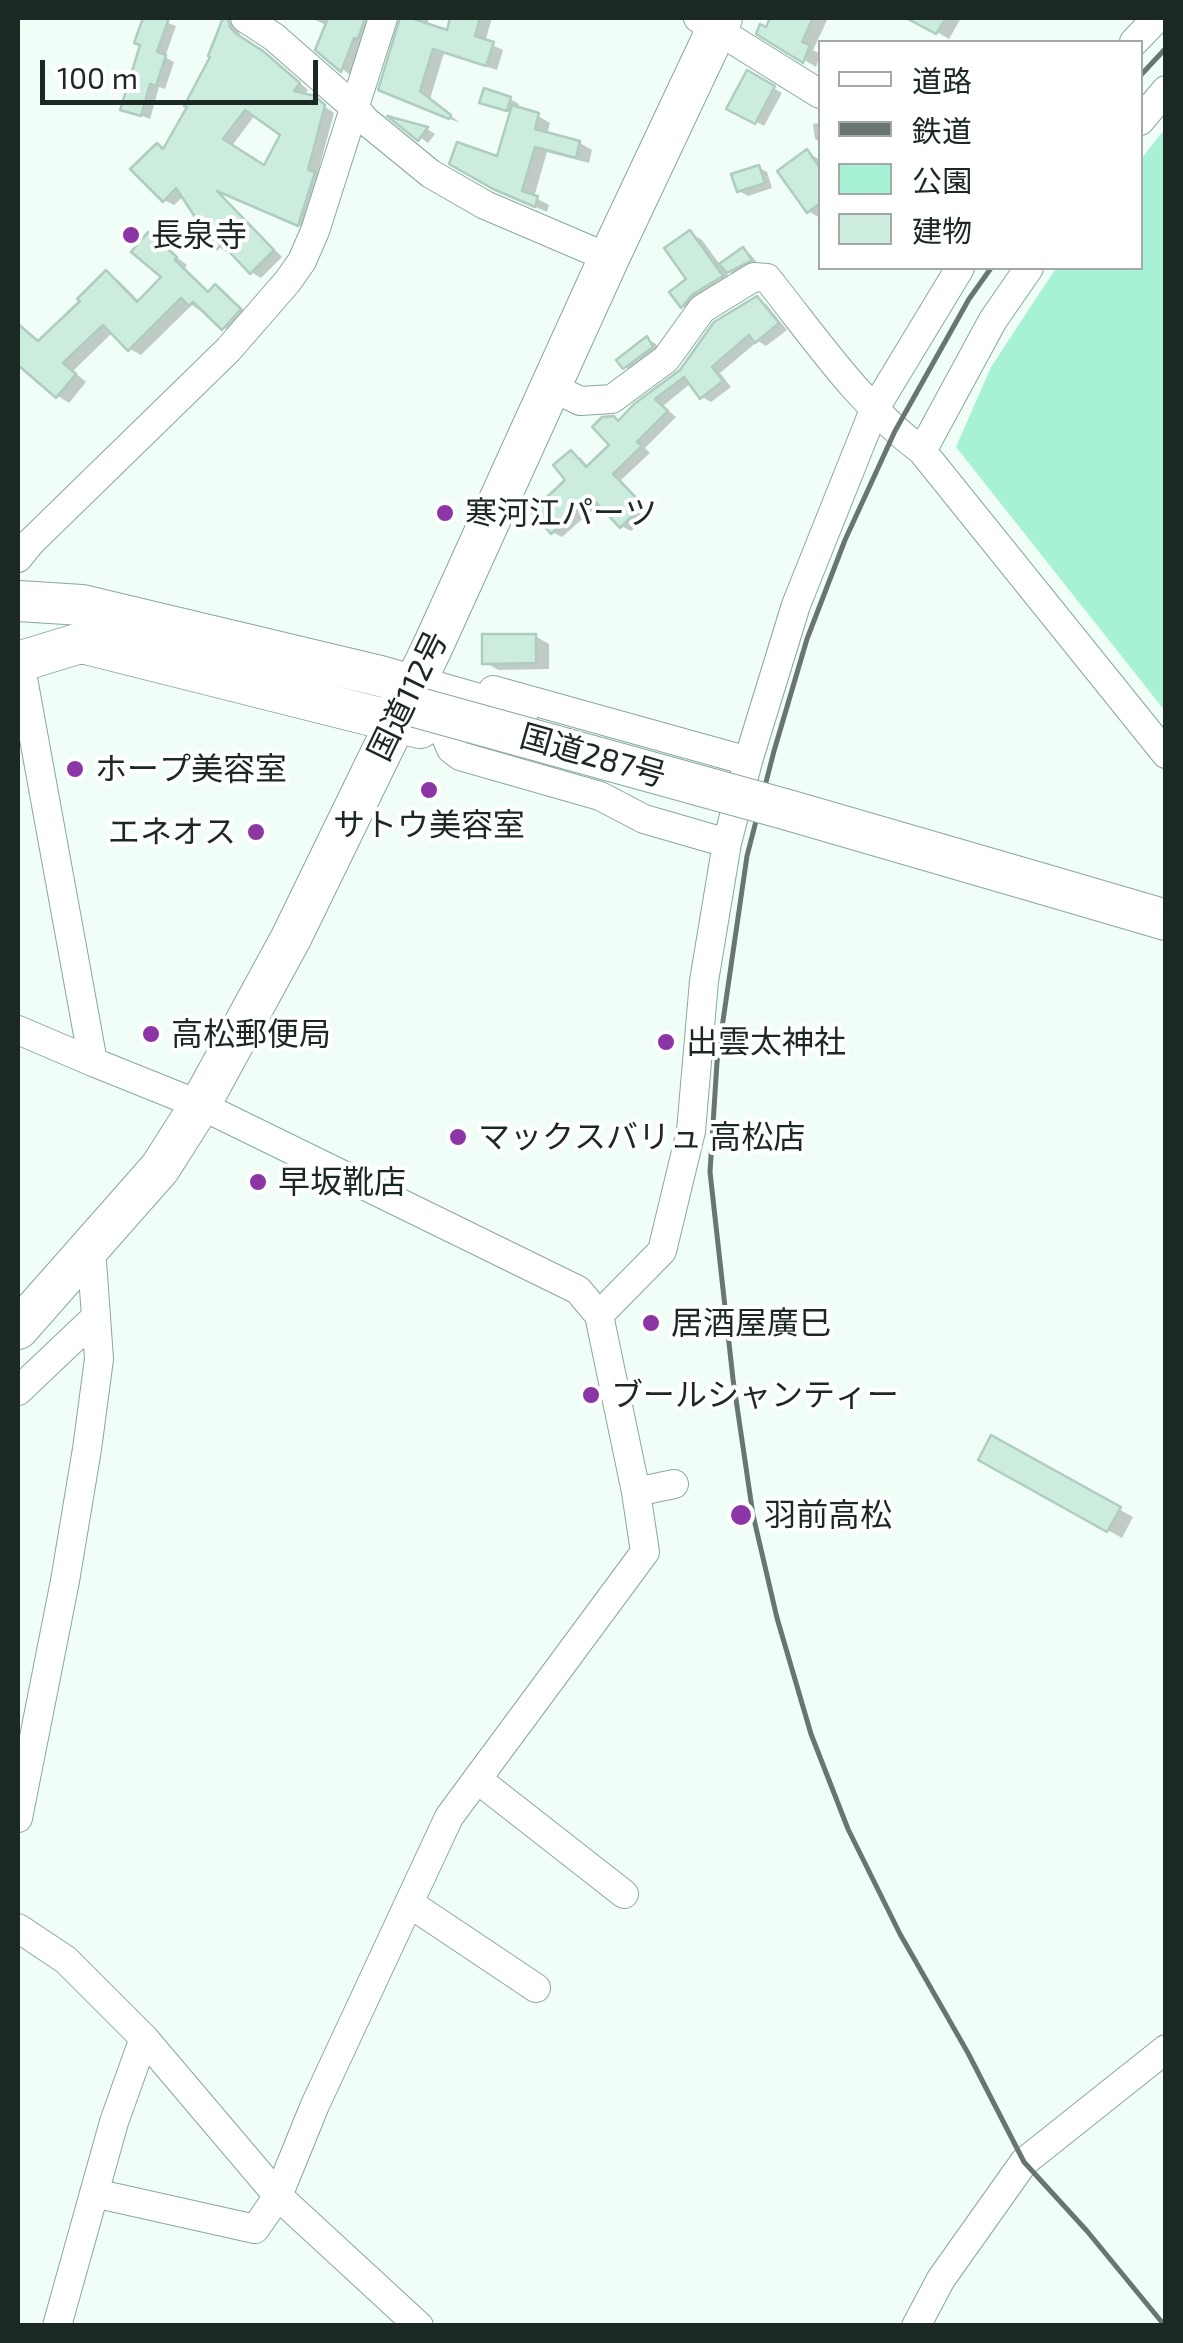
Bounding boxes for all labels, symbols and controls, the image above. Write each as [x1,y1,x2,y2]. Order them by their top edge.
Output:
scale bar [45,40,322,102]
legend [818,40,1143,270]
text: 100 m [57,59,138,95]
text: 道路 [912,62,972,98]
text: 鉄道 [912,112,972,148]
text: 公園 [912,162,972,198]
text: 建物 [912,212,972,248]
place label: 長泉寺 [151,216,247,254]
marker: 長泉寺 [120,224,142,246]
place label: 寒河江パーツ [465,494,657,532]
marker: 寒河江パーツ [434,502,456,524]
street label: 国道112号 [360,625,456,767]
street label: 国道287号 [516,717,670,795]
place label: ホープ美容室 [95,750,287,788]
marker: ホープ美容室 [64,758,86,780]
marker: サトウ美容室 [418,779,440,801]
place label: サトウ美容室 [333,806,525,844]
place label: エネオス [108,813,236,851]
marker: エネオス [245,821,267,843]
place label: 高松郵便局 [171,1015,331,1053]
marker: 高松郵便局 [140,1023,162,1045]
place label: 出雲太神社 [686,1023,846,1061]
marker: 出雲太神社 [655,1031,677,1053]
place label: マックスバリュ 高松店 [478,1118,805,1156]
marker: マックスバリュ 高松店 [447,1126,469,1148]
place label: 早坂靴店 [278,1163,406,1201]
marker: 早坂靴店 [247,1171,269,1193]
place label: 居酒屋廣巳 [671,1304,831,1342]
marker: 居酒屋廣巳 [640,1312,662,1334]
place label: ブールシャンティー [611,1376,899,1414]
marker: ブールシャンティー [580,1384,602,1406]
place label: 羽前高松 [764,1496,892,1534]
marker: 羽前高松 [728,1502,754,1528]

